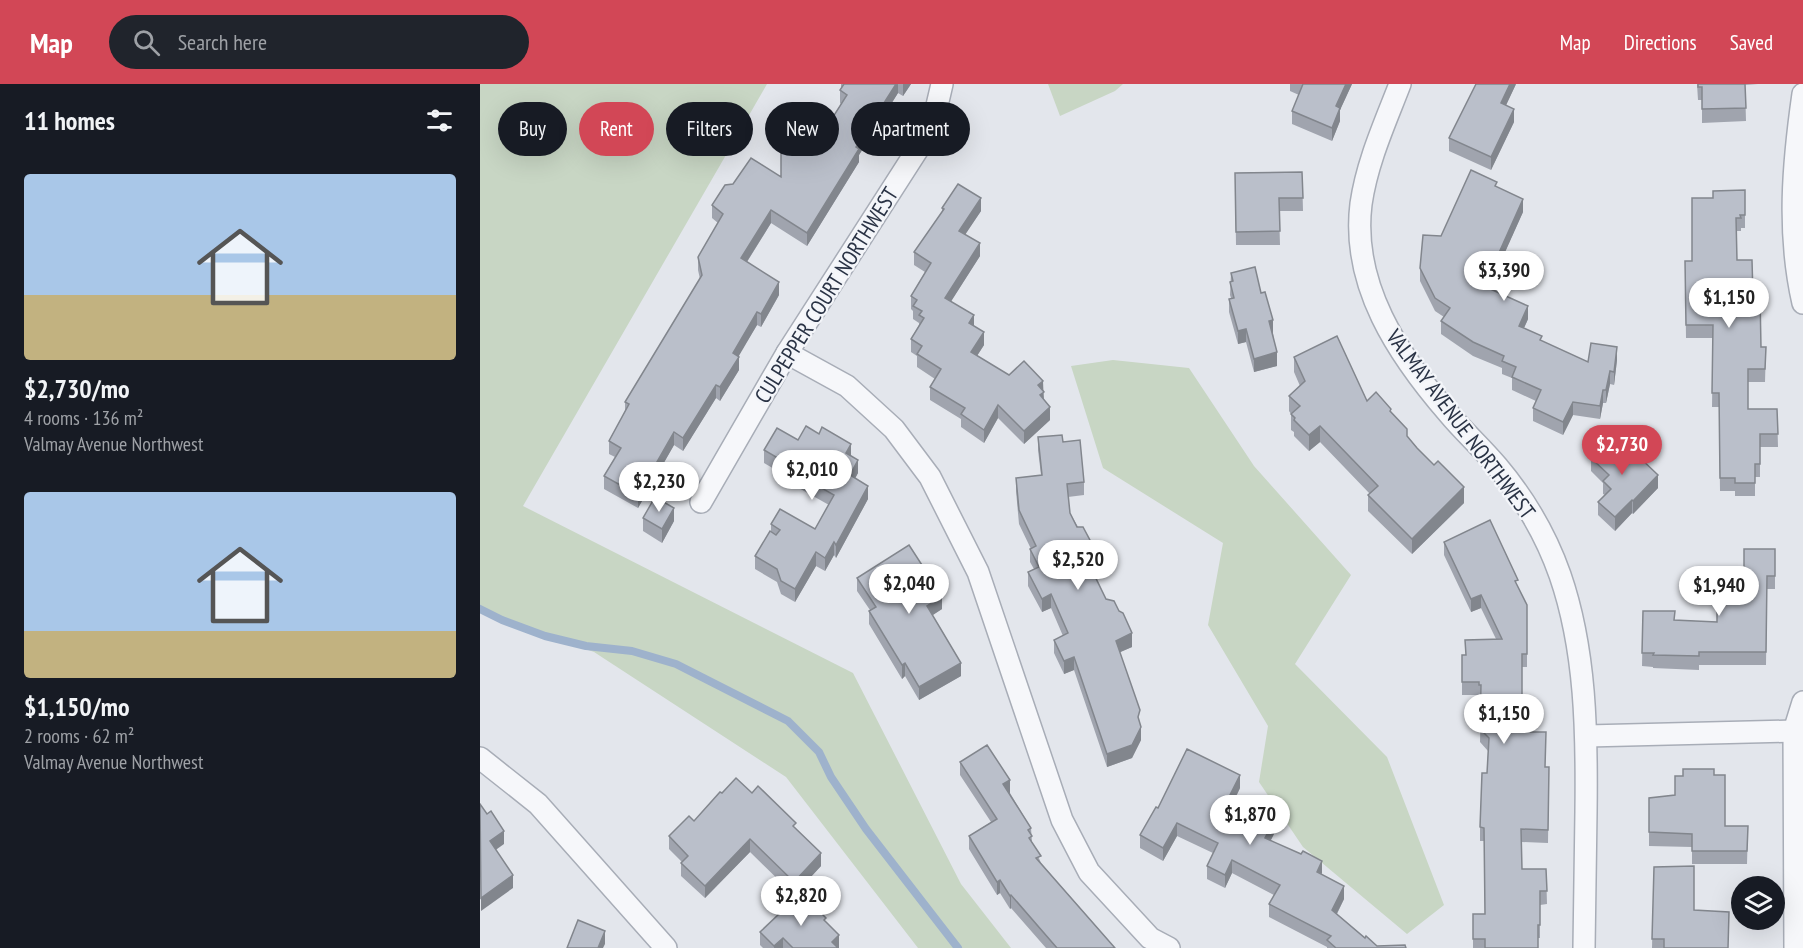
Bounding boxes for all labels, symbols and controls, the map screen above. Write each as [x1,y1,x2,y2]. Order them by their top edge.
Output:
search box [109,15,529,69]
text: Map [30,24,73,61]
icon: search [130,26,163,59]
text: Search here [178,28,267,56]
text: Map [1560,29,1591,56]
text: Directions [1624,29,1697,56]
text: Saved [1730,29,1773,56]
chip: Buy [498,102,567,156]
chip: Rent [579,102,654,156]
chip: Filters [666,102,753,156]
chip: New [765,102,839,156]
chip: Apartment [851,102,970,156]
text: 11 homes [24,104,115,137]
icon: filters [423,104,456,137]
street label: CULPEPPER COURT NORTHWEST [748,182,904,408]
icon: home [186,213,294,321]
pin: $3,390 [1455,251,1553,302]
text: $3,390 [1478,257,1530,283]
pin: $1,150 [1680,278,1778,329]
text: $1,150 [1703,284,1755,310]
street label: VALMAY AVENUE NORTHWEST [1380,323,1542,525]
text: $2,730/mo [24,372,130,405]
text: 4 rooms · 136 m² [24,405,143,431]
pin: $2,730 [1573,425,1671,476]
text: Valmay Avenue Northwest [24,431,203,457]
text: $2,730 [1596,431,1648,457]
pin: $2,010 [763,450,861,501]
text: $2,010 [786,456,838,482]
pin: $2,230 [610,462,708,513]
text: $2,230 [633,468,685,494]
icon: home [186,531,294,639]
pin: $2,520 [1029,540,1127,591]
text: $2,520 [1052,546,1104,572]
pin: $2,040 [860,564,958,615]
pin: $1,940 [1670,566,1768,617]
text: $2,040 [883,570,935,596]
text: $1,940 [1693,572,1745,598]
text: $1,150/mo [24,690,130,723]
pin: $1,150 [1455,694,1553,745]
text: $1,150 [1478,700,1530,726]
text: 2 rooms · 62 m² [24,723,134,749]
text: Valmay Avenue Northwest [24,749,203,775]
pin: $1,870 [1201,795,1299,846]
text: $1,870 [1224,801,1276,827]
pin: $2,820 [752,876,850,927]
map controls [1731,876,1785,930]
button: layers [1731,876,1785,930]
text: $2,820 [775,882,827,908]

